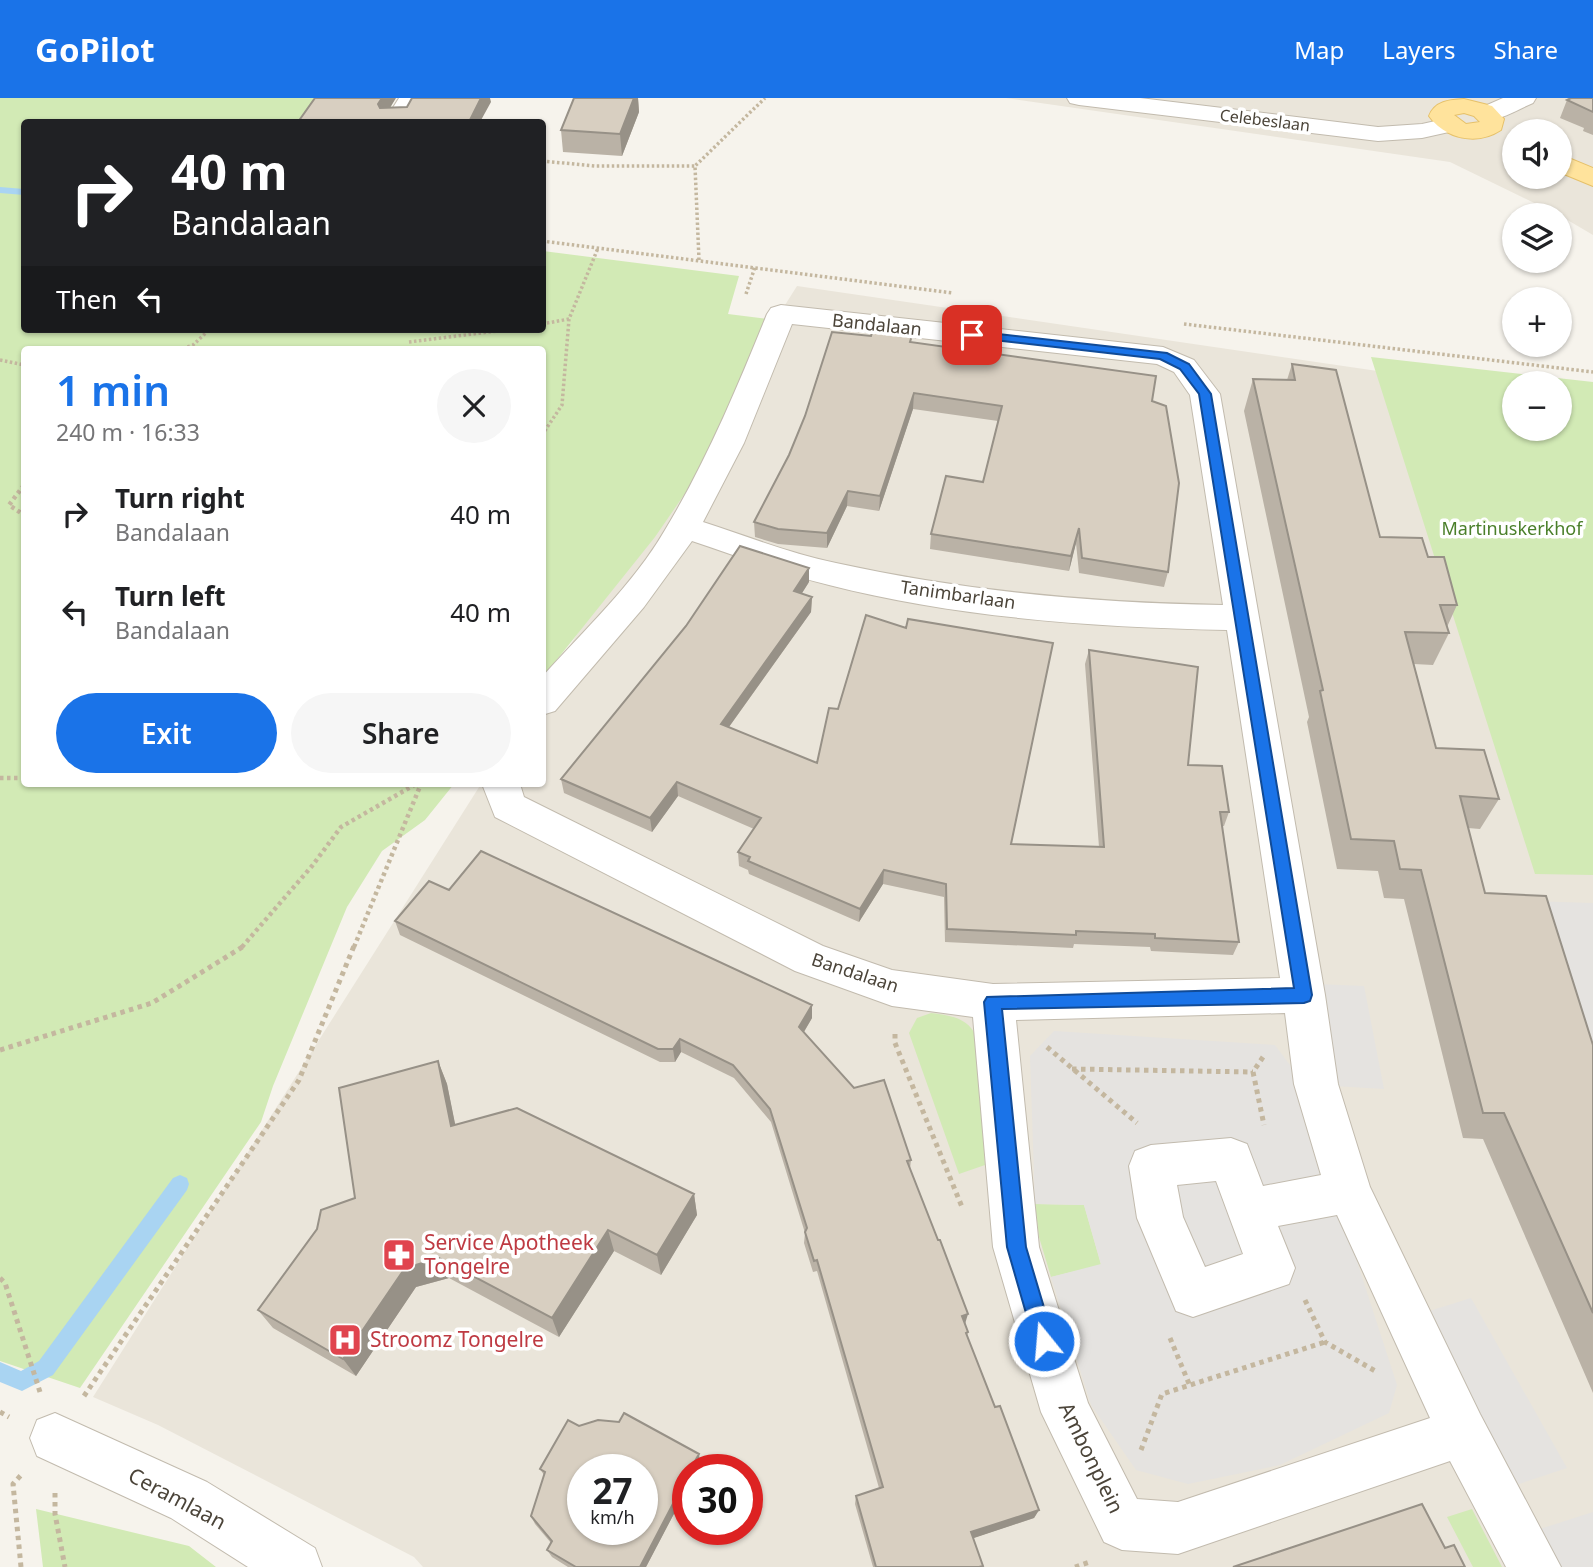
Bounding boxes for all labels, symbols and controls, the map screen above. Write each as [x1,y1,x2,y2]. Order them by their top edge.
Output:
text: GoPilot [35,27,155,72]
text: Map [1294,33,1344,66]
text: Layers [1382,33,1456,66]
text: Share [1494,33,1558,66]
street label: Celebeslaan [1219,104,1311,136]
map controls [1502,119,1572,441]
button: sound [1502,119,1572,189]
text: 40 m [171,138,288,204]
icon: right [56,147,147,238]
text: Bandalaan [171,201,331,244]
button: layers [1502,203,1572,273]
icon: left [131,280,169,318]
text: Then [56,281,117,317]
button: + [1502,287,1572,357]
pin [942,305,1002,365]
street label: Bandalaan [831,307,923,341]
icon: arrive [953,316,991,354]
text: 1 min [56,361,170,418]
button: close [437,369,511,443]
button: − [1502,371,1572,441]
text: 240 m · 16:33 [56,416,200,448]
text: Turn right [115,480,245,516]
icon: right [56,495,94,533]
text: 40 m [450,496,511,532]
text: Bandalaan [115,516,230,548]
park label: Martinuskerkhof [1442,516,1583,540]
street label: Tanimbarlaan [899,574,1017,614]
text: Turn left [115,578,226,614]
icon: left [56,593,94,631]
text: 40 m [450,594,511,630]
text: Bandalaan [115,614,230,646]
button: Exit [56,693,277,773]
button: Share [291,693,511,773]
street label: Bandalaan [809,947,902,997]
place label: Service Apotheek Tongelre [424,1228,595,1280]
pharmacy icon: Service Apotheek Tongelre [380,1236,418,1274]
position arrow [1007,1304,1081,1378]
hospital icon: Stroomz Tongelre [326,1321,364,1359]
place label: Stroomz Tongelre [370,1325,544,1353]
street label: Ambonplein [1053,1397,1131,1518]
speed limit sign: 30 [672,1454,763,1545]
street label: Ceramlaan [124,1461,231,1536]
text: 27 [592,1467,633,1514]
text: km/h [590,1505,635,1529]

